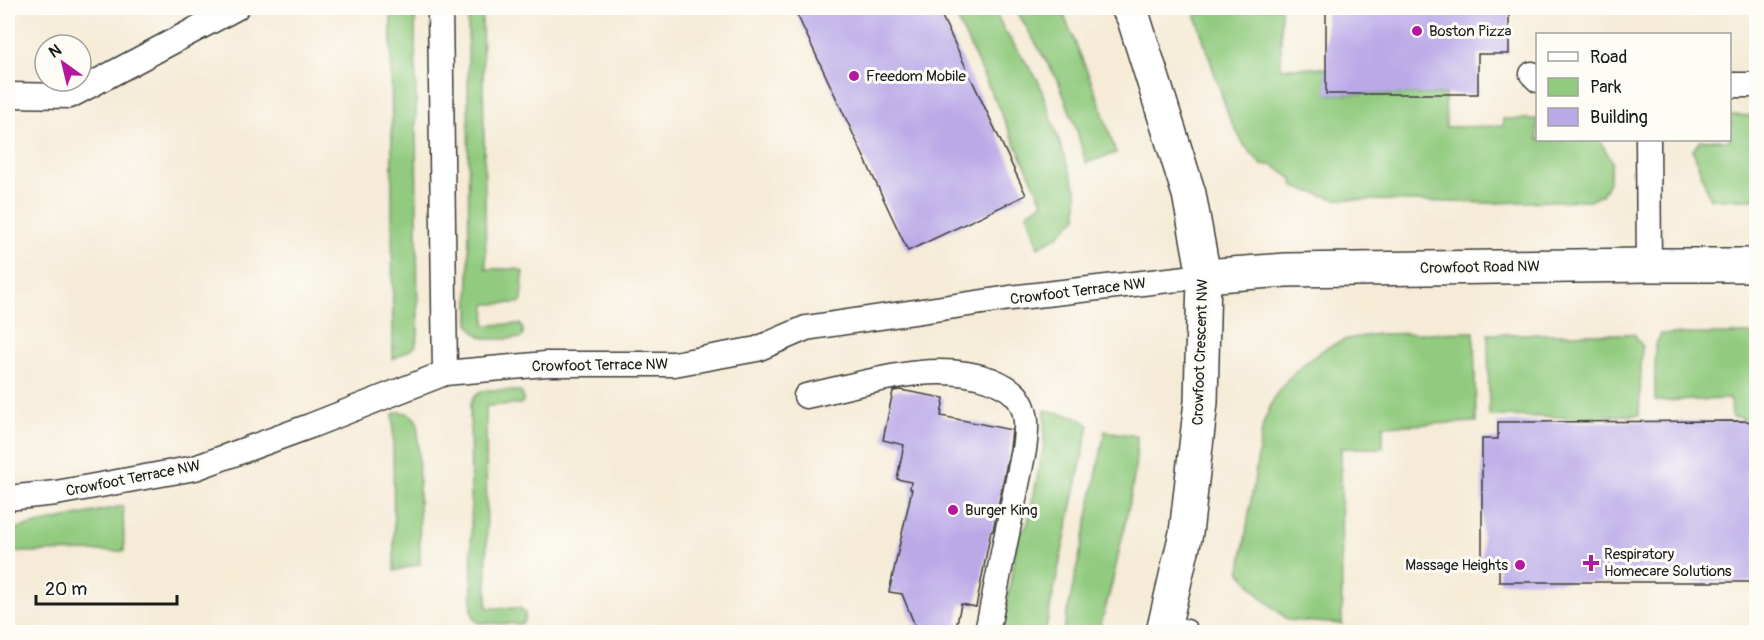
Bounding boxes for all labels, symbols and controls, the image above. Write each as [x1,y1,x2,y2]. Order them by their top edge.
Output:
place label: Boston Pizza [1429,22,1512,41]
marker: Boston Pizza [1410,24,1424,38]
north arrow [33,33,93,93]
legend [1536,33,1731,141]
text: N [45,40,65,63]
text: Road [1590,46,1627,69]
place label: Freedom Mobile [866,67,967,86]
marker: Freedom Mobile [847,69,861,83]
text: Park [1590,76,1622,99]
text: Building [1590,106,1648,129]
street label: Crowfoot Road NW [1420,257,1540,278]
street label: Crowfoot Terrace NW [1009,274,1147,309]
street label: Crowfoot Crescent NW [1188,278,1213,426]
street label: Crowfoot Terrace NW [532,355,669,376]
street label: Crowfoot Terrace NW [64,456,202,501]
place label: Burger King [965,501,1038,520]
marker: Burger King [946,503,960,517]
place label: Respiratory Homecare Solutions [1604,545,1732,581]
marker: Respiratory Homecare Solutions [1582,554,1600,572]
place label: Massage Heights [1405,556,1508,575]
marker: Massage Heights [1513,558,1527,572]
scale bar [36,568,177,606]
text: 20 m [45,578,87,601]

